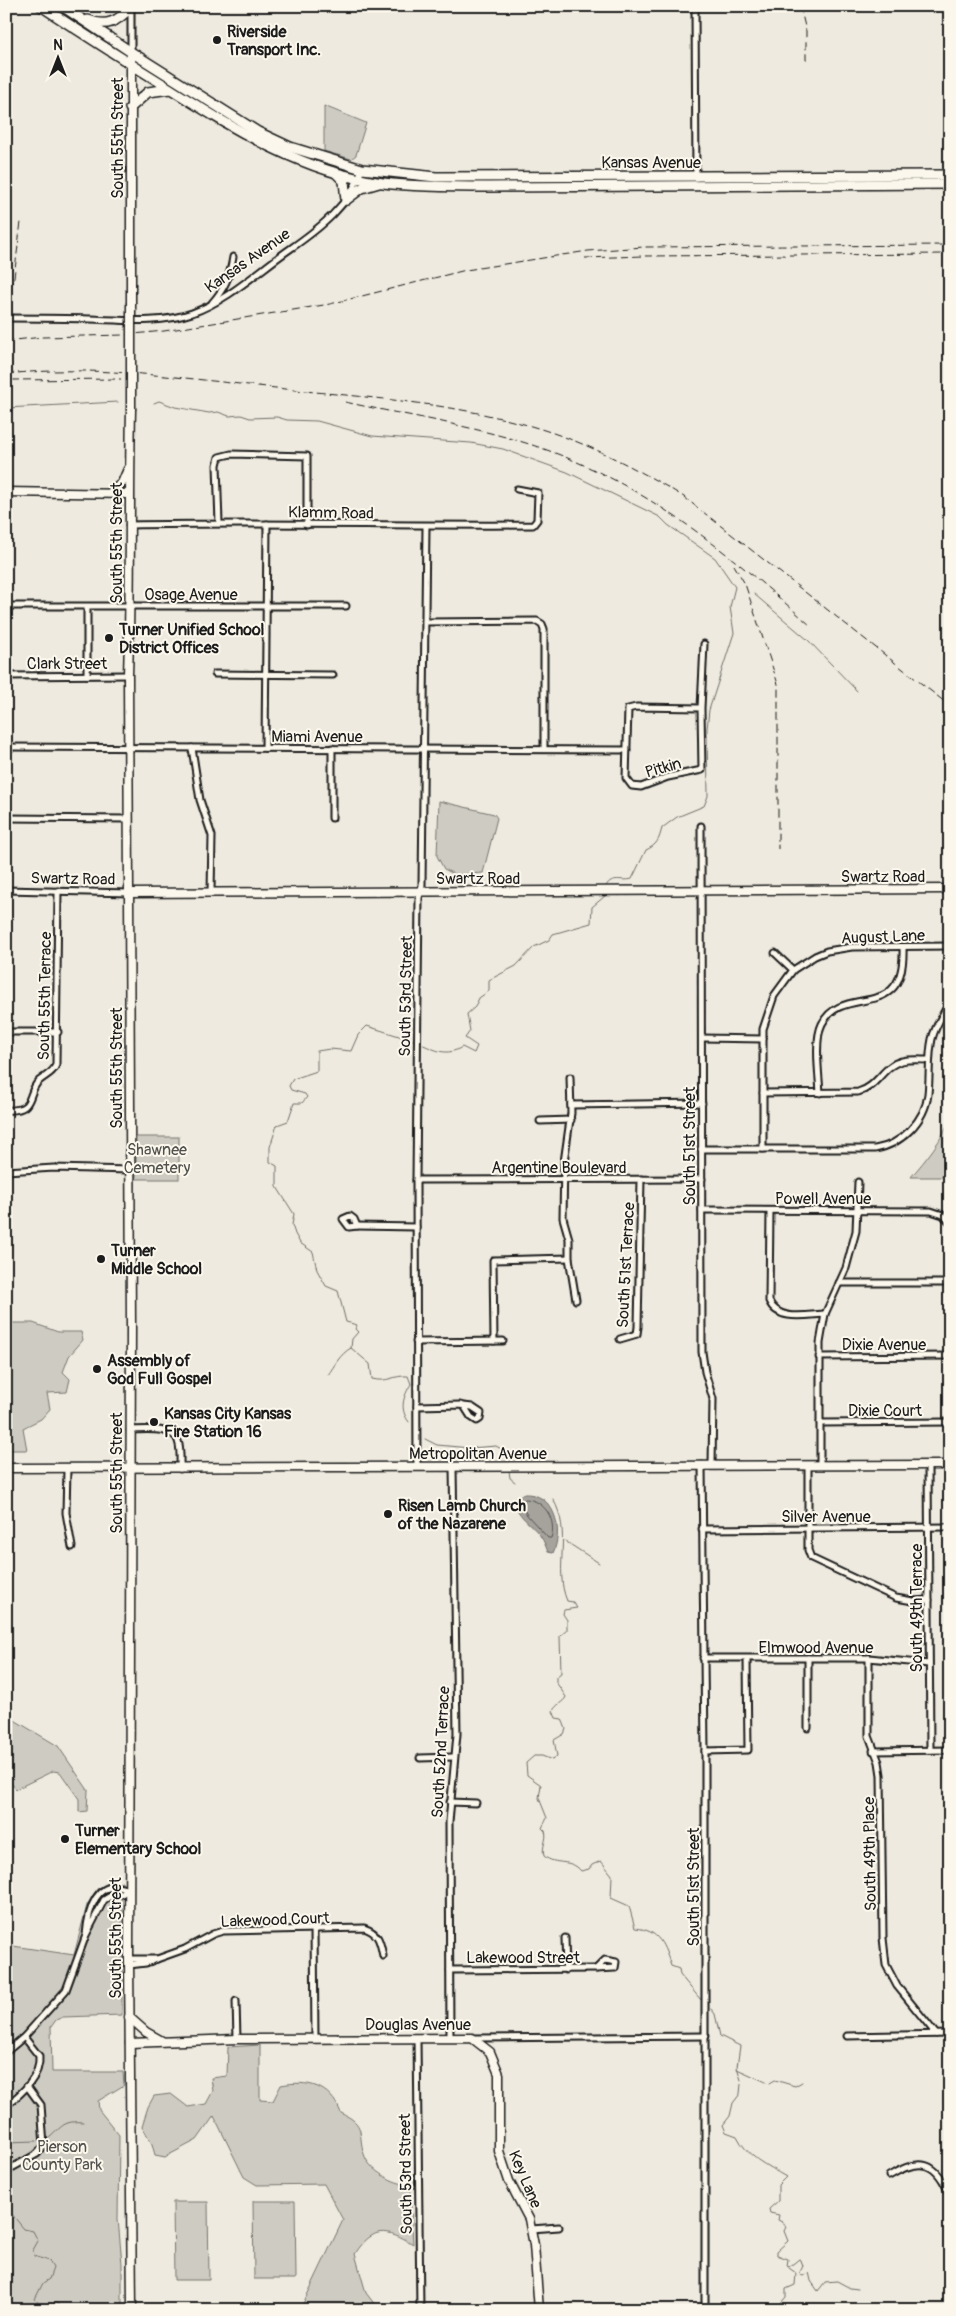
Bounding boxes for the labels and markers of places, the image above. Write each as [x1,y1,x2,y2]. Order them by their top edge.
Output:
place label: Riverside Transport Inc. [226,22,321,60]
marker: Riverside Transport Inc. [211,34,223,46]
place label: Turner Unified School District Offices [118,620,264,658]
marker: Turner Unified School District Offices [103,632,115,644]
place label: Turner Middle School [110,1241,202,1279]
marker: Turner Middle School [95,1253,107,1265]
place label: Assembly of God Full Gospel [107,1351,212,1389]
marker: Assembly of God Full Gospel [91,1363,103,1375]
place label: Kansas City Kansas Fire Station 16 [164,1404,292,1442]
marker: Kansas City Kansas Fire Station 16 [148,1416,160,1428]
place label: Risen Lamb Church of the Nazarene [397,1496,527,1534]
marker: Risen Lamb Church of the Nazarene [382,1508,394,1520]
place label: Turner Elementary School [74,1821,202,1859]
marker: Turner Elementary School [59,1833,71,1845]

